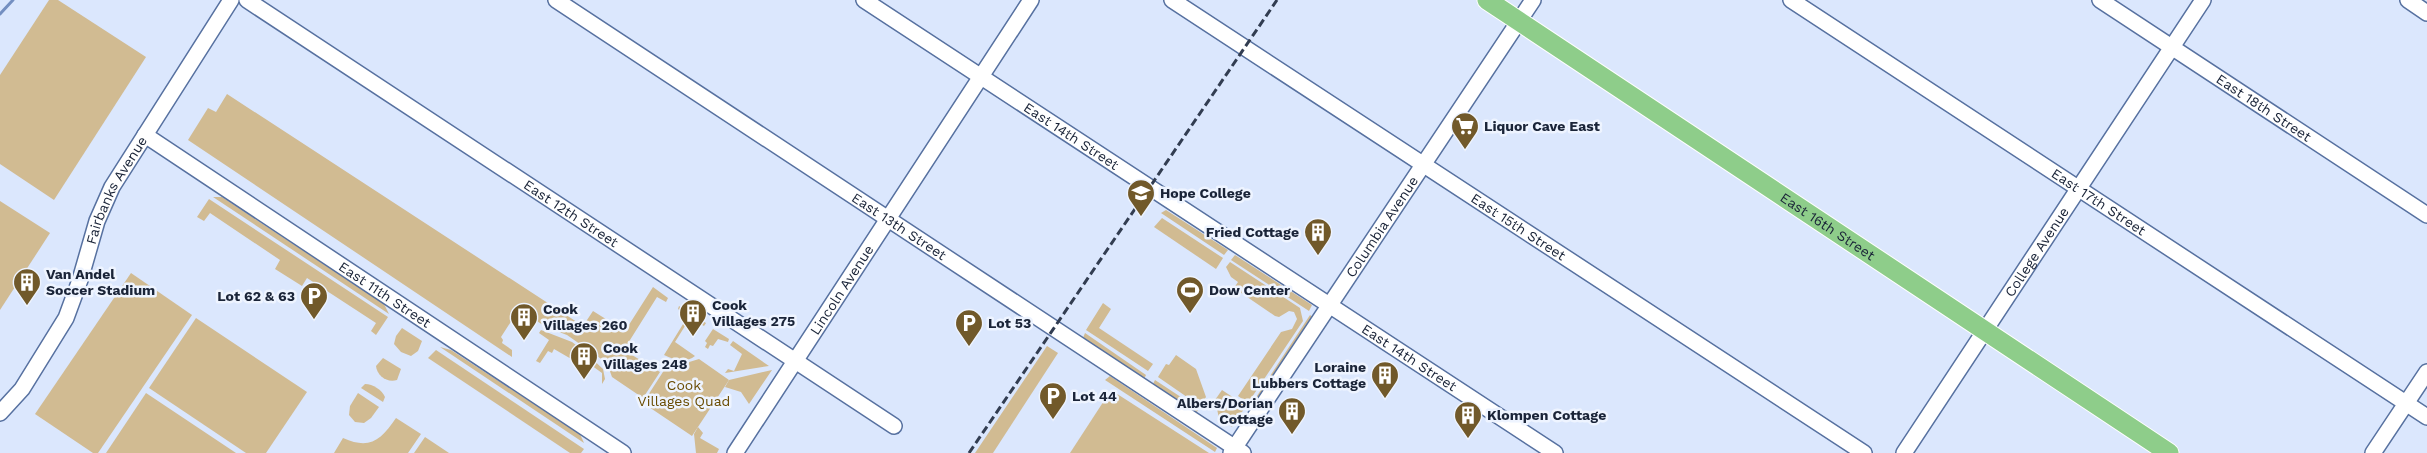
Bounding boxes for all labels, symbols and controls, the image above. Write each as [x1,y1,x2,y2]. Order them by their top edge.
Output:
street label: East 18th Street [2213,71,2314,145]
street label: East 14th Street [1021,99,1122,173]
supermarket icon: Liquor Cave East [1450,111,1480,150]
place label: Liquor Cave East [1484,118,1600,134]
street label: Fairbanks Avenue [83,133,150,246]
street label: East 17th Street [2049,165,2149,239]
street label: Columbia Avenue [1342,173,1421,280]
street label: East 12th Street [521,176,621,250]
school or university icon: Hope College [1126,178,1156,217]
place label: Hope College [1160,185,1251,201]
street label: East 13th Street [849,189,949,263]
street label: East 16th Street [1777,189,1878,263]
street label: East 15th Street [1468,190,1569,264]
street label: College Avenue [2001,204,2072,300]
building icon: Fried Cottage [1303,217,1333,256]
place label: Fried Cottage [1206,224,1299,240]
street label: Lincoln Avenue [807,242,877,338]
street label: East 11th Street [336,258,434,331]
place label: Van Andel Soccer Stadium [46,266,155,298]
building icon: Van Andel Soccer Stadium [12,267,42,306]
sports icon: Dow Center [1175,275,1205,314]
parking icon: Lot 62 & 63 [299,281,329,320]
place label: Dow Center [1209,282,1290,298]
place label: Lot 62 & 63 [217,288,295,304]
place label: Cook Villages 275 [712,297,795,329]
building icon: Cook Villages 275 [678,298,708,337]
place label: Cook Villages 260 [543,301,627,333]
building icon: Cook Villages 260 [509,302,539,341]
parking icon: Lot 53 [954,308,984,347]
place label: Lot 53 [988,315,1031,331]
street label: East 14th Street [1359,321,1460,394]
place label: Cook Villages 248 [603,340,688,372]
building icon: Cook Villages 248 [569,341,599,380]
place label: Loraine Lubbers Cottage [1252,359,1366,391]
building icon: Loraine Lubbers Cottage [1370,360,1400,399]
park label: Cook Villages Quad [638,377,730,409]
parking icon: Lot 44 [1038,381,1068,420]
place label: Lot 44 [1072,388,1117,404]
place label: Albers/Dorian Cottage [1177,395,1273,427]
building icon: Albers/Dorian Cottage [1277,396,1307,435]
building icon: Klompen Cottage [1453,400,1483,439]
place label: Klompen Cottage [1487,407,1606,423]

